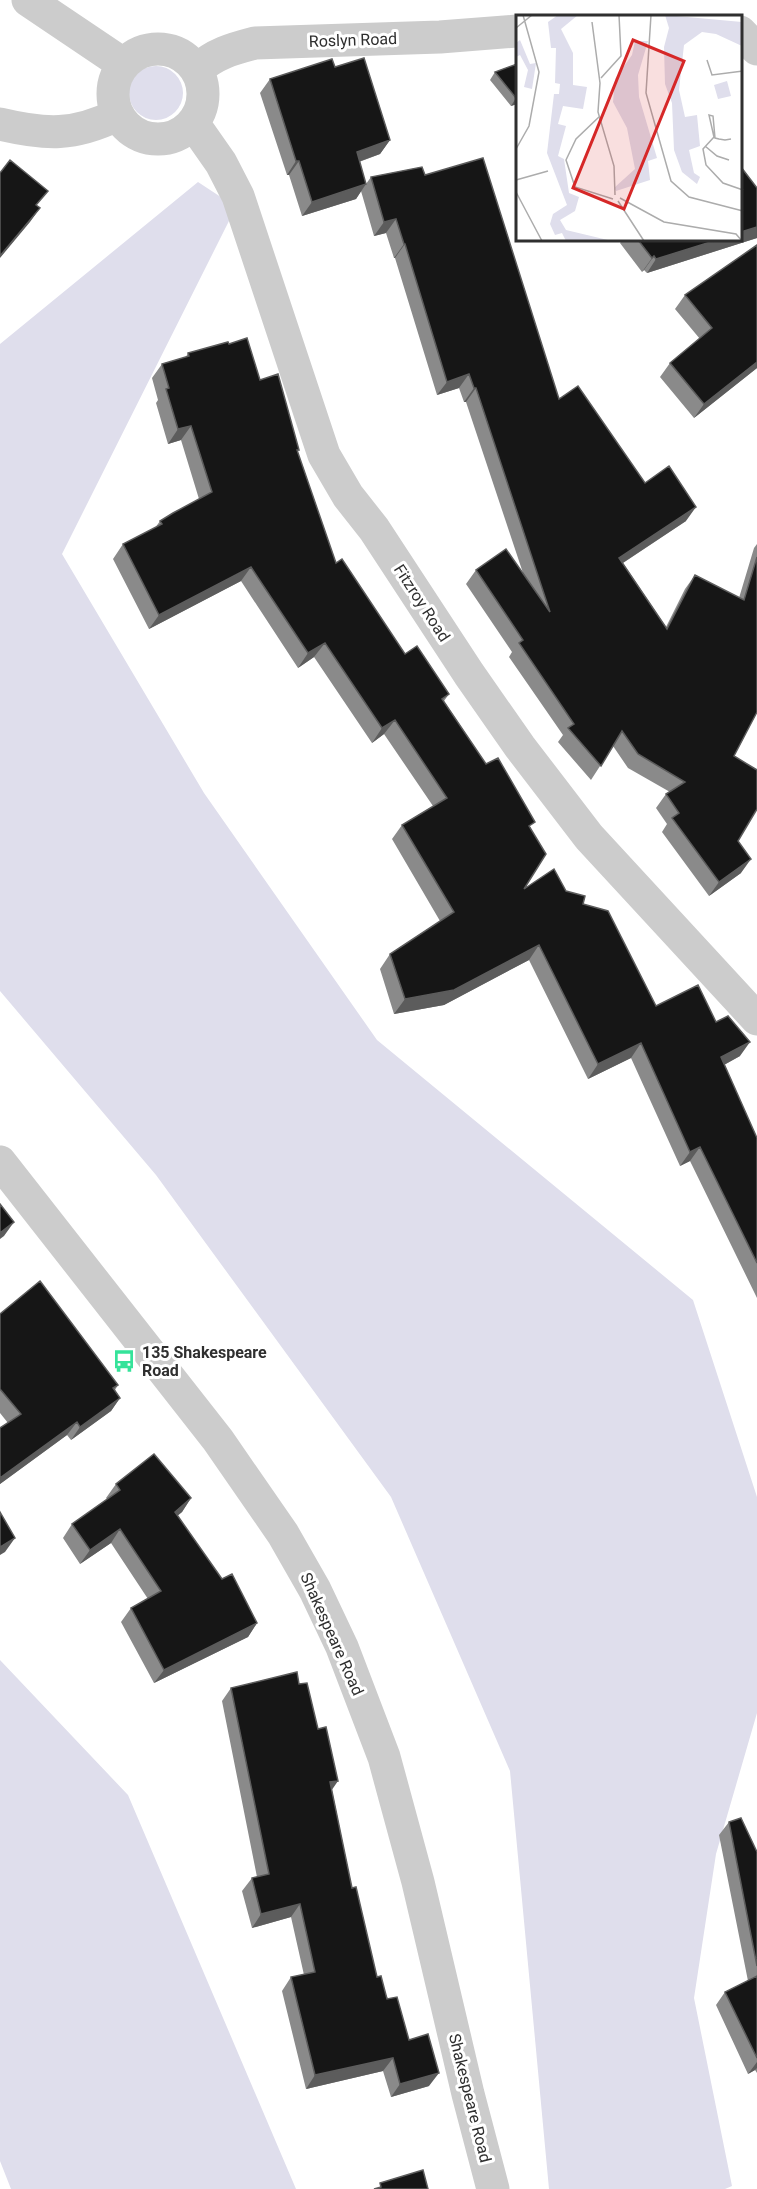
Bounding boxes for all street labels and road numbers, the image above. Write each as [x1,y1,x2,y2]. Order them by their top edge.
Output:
street label: Roslyn Road [309,29,397,51]
street label: Fitzroy Road [390,561,454,645]
street label: Shakespeare Road [296,1570,368,1698]
street label: Shakespeare Road [445,2032,495,2164]

